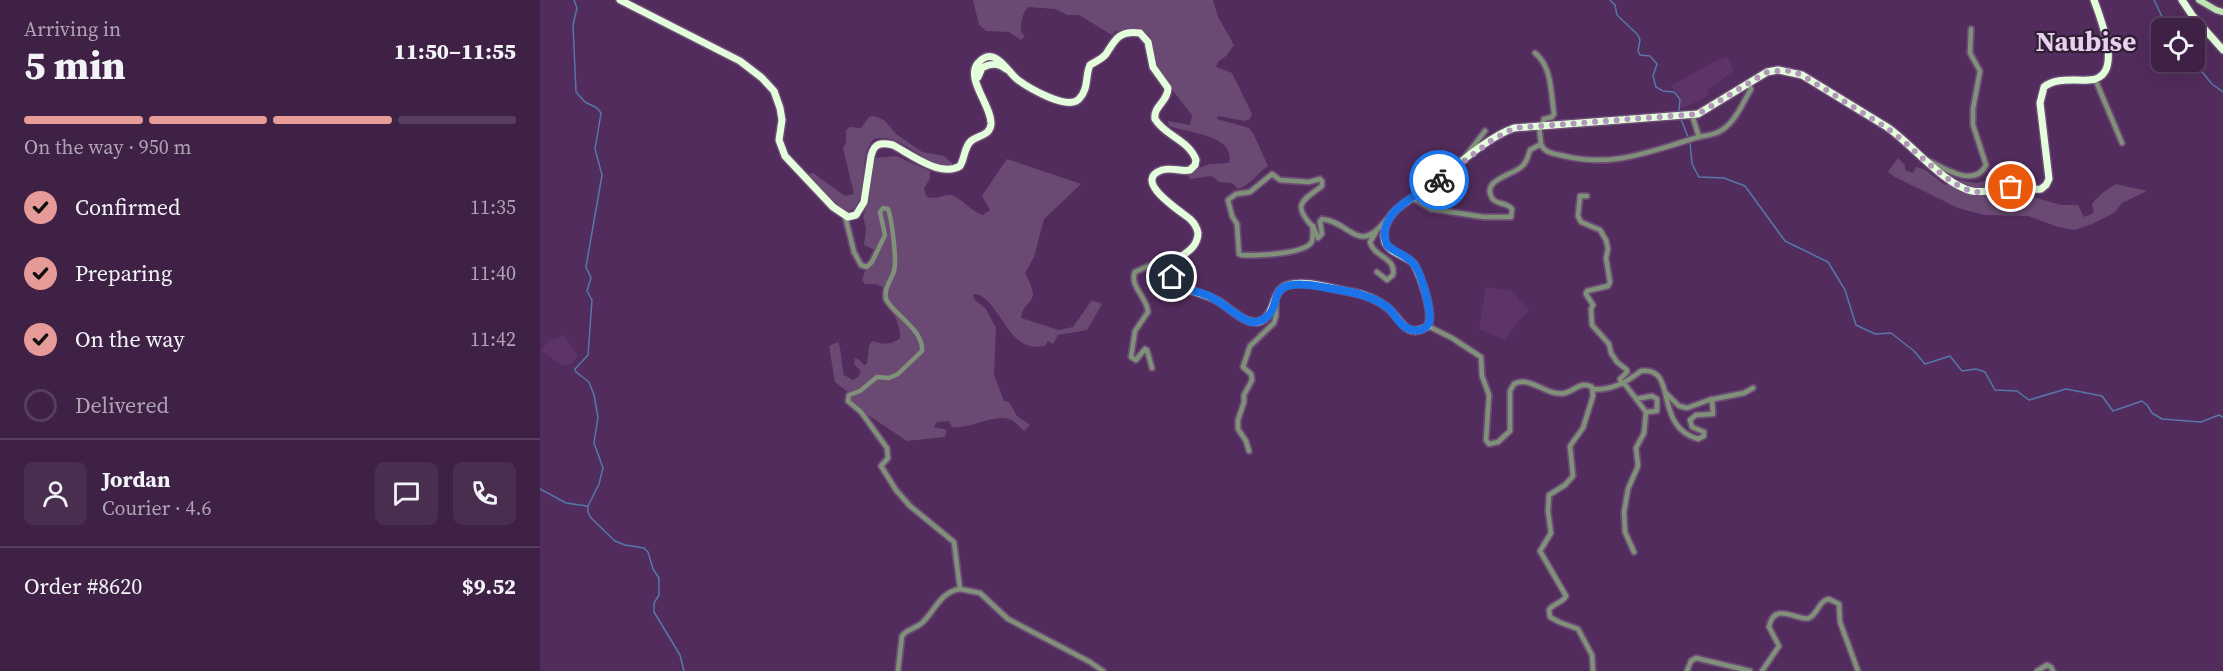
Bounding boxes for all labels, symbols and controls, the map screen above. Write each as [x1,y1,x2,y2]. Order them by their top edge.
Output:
text: Arriving in [24,15,121,43]
map controls [2151,18,2205,72]
button: locate [2151,18,2205,72]
district label: Naubise [2036,23,2136,60]
text: 11:50–11:55 [394,36,516,66]
text: 5 min [24,39,126,92]
text: On the way · 950 m [24,133,191,161]
courier [1409,150,1469,210]
pin [1985,161,2036,212]
icon: bike [1423,164,1456,197]
icon: bag [1994,170,2027,203]
icon: check [24,191,57,224]
text: Confirmed [75,192,180,222]
text: 11:35 [470,193,516,221]
pin [1146,251,1197,302]
icon: check [24,257,57,290]
text: Preparing [75,258,172,288]
text: 11:40 [470,259,516,287]
icon: home [1155,260,1188,293]
icon: check [24,323,57,356]
text: On the way [75,324,184,354]
text: 11:42 [470,325,516,353]
text: Delivered [75,390,169,420]
button: person [24,462,87,525]
button: chat [375,462,438,525]
button: phone [453,462,516,525]
text: Jordan [102,464,170,494]
text: Courier · 4.6 [102,494,211,522]
text: Order #8620 [24,571,142,601]
text: $9.52 [462,571,516,601]

